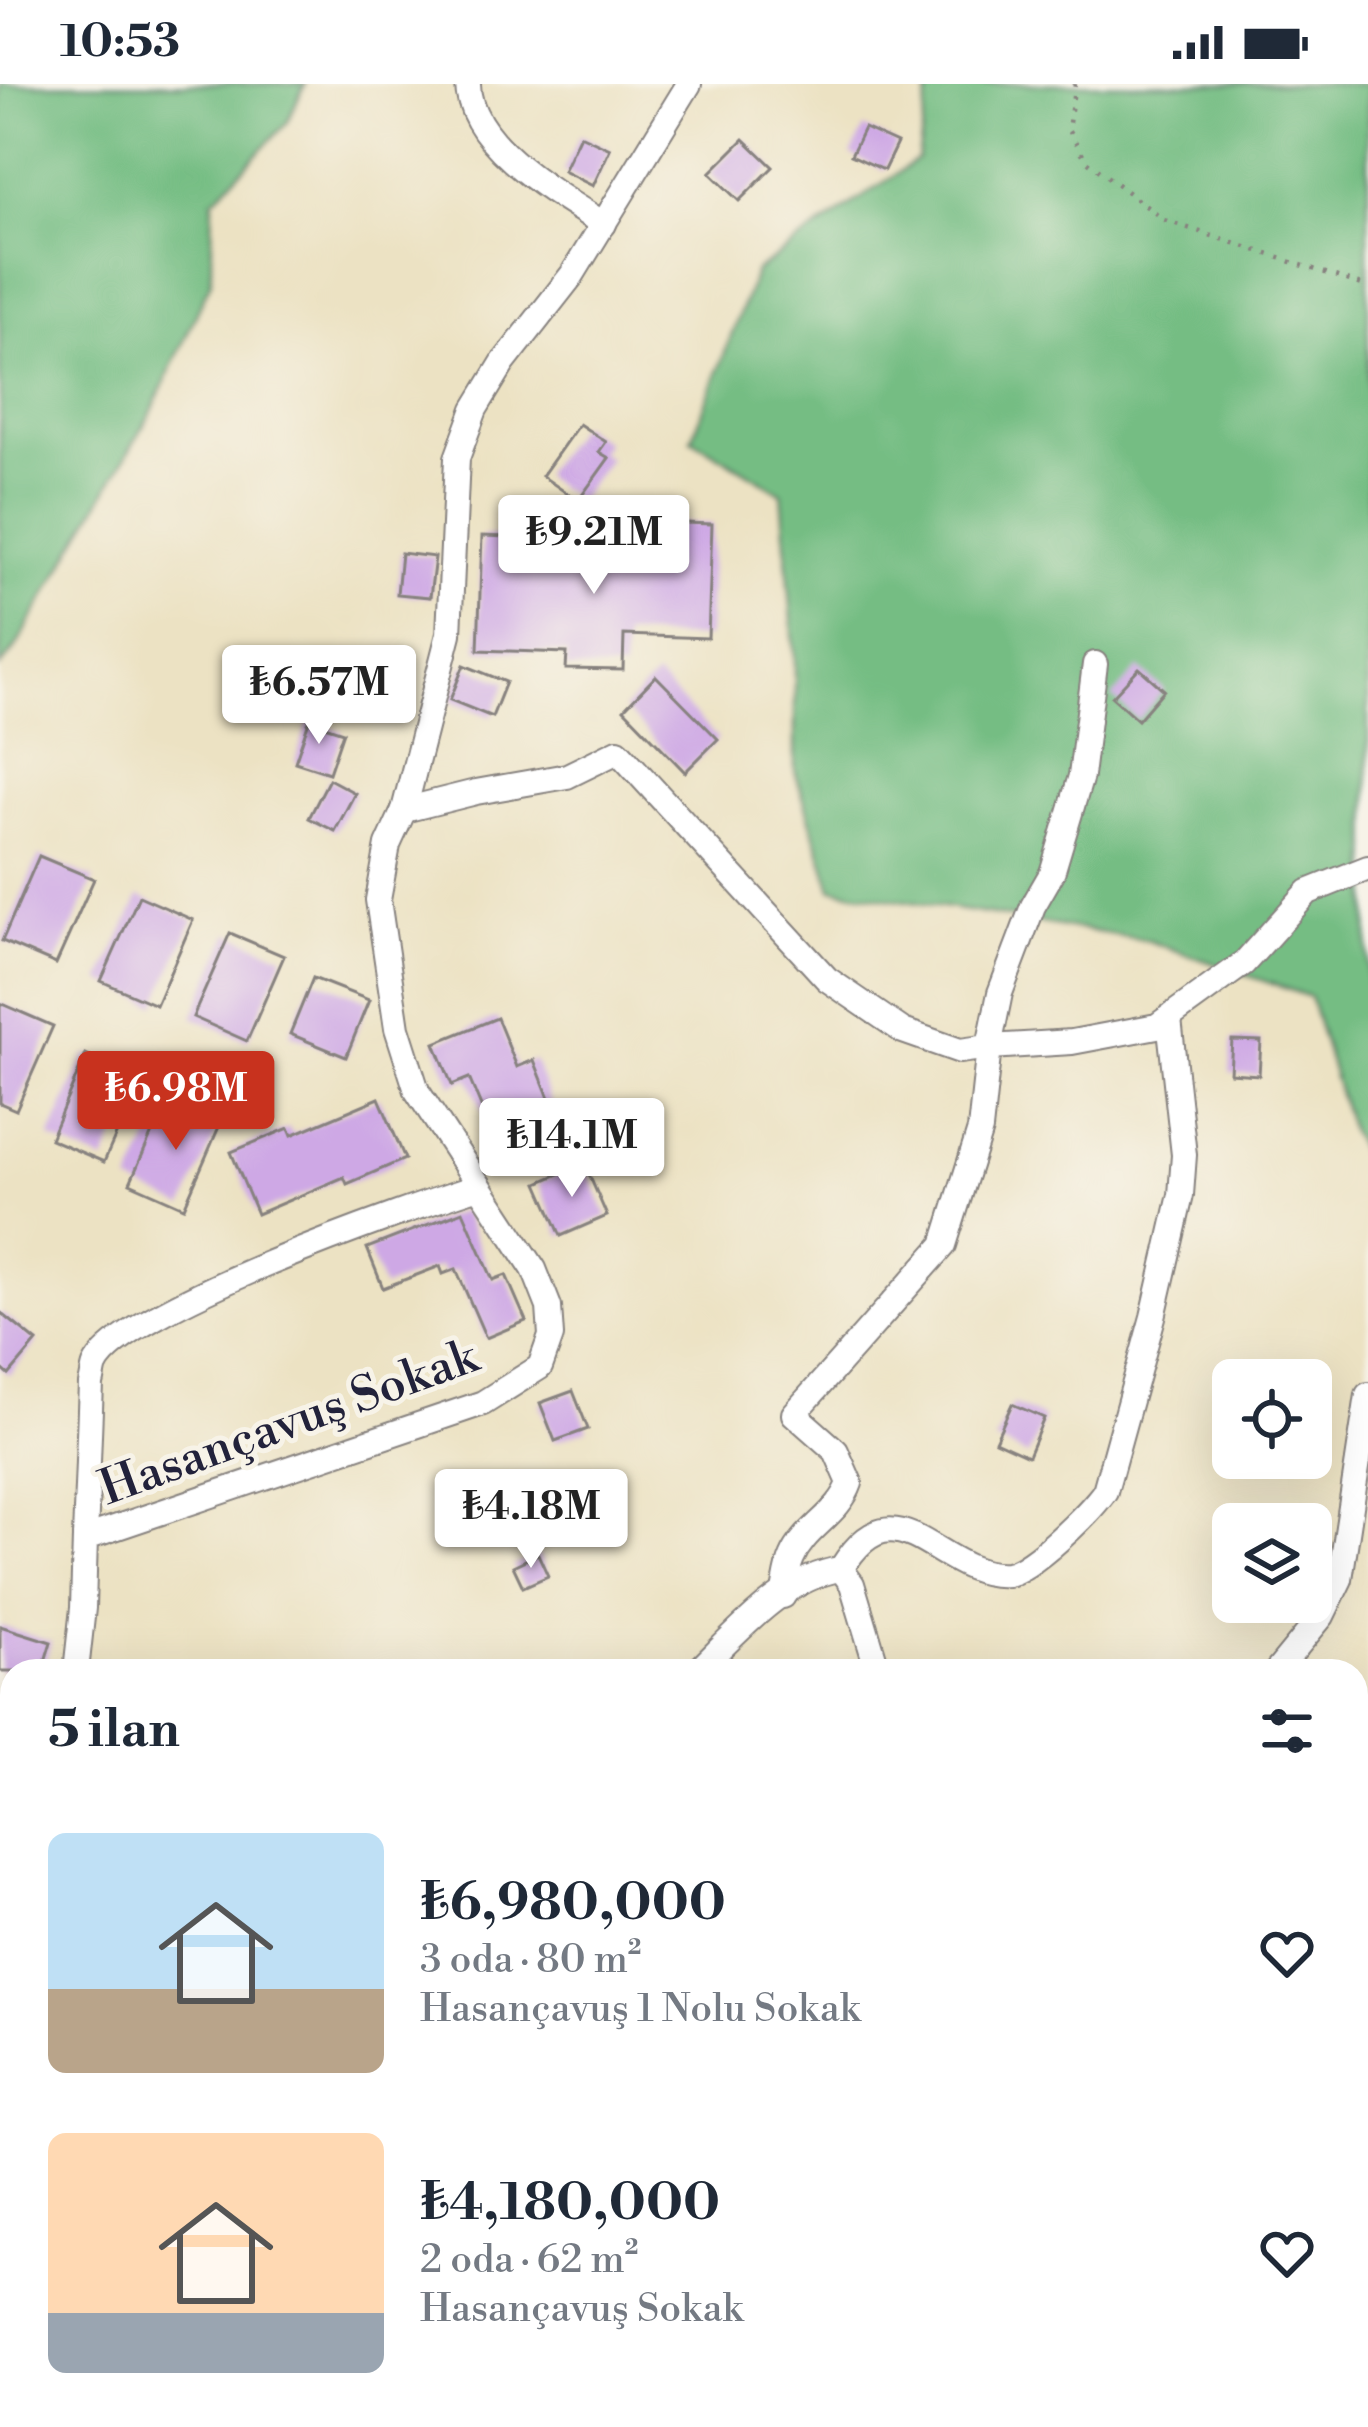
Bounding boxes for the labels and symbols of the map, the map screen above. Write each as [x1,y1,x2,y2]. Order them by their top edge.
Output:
pin: ₺9.21M [496,495,692,597]
pin: ₺6.57M [221,645,417,747]
pin: ₺6.98M [78,1051,274,1153]
pin: ₺14.1M [474,1098,670,1200]
street label: Hasançavuş Sokak [92,1327,489,1520]
pin: ₺4.18M [433,1469,629,1571]

